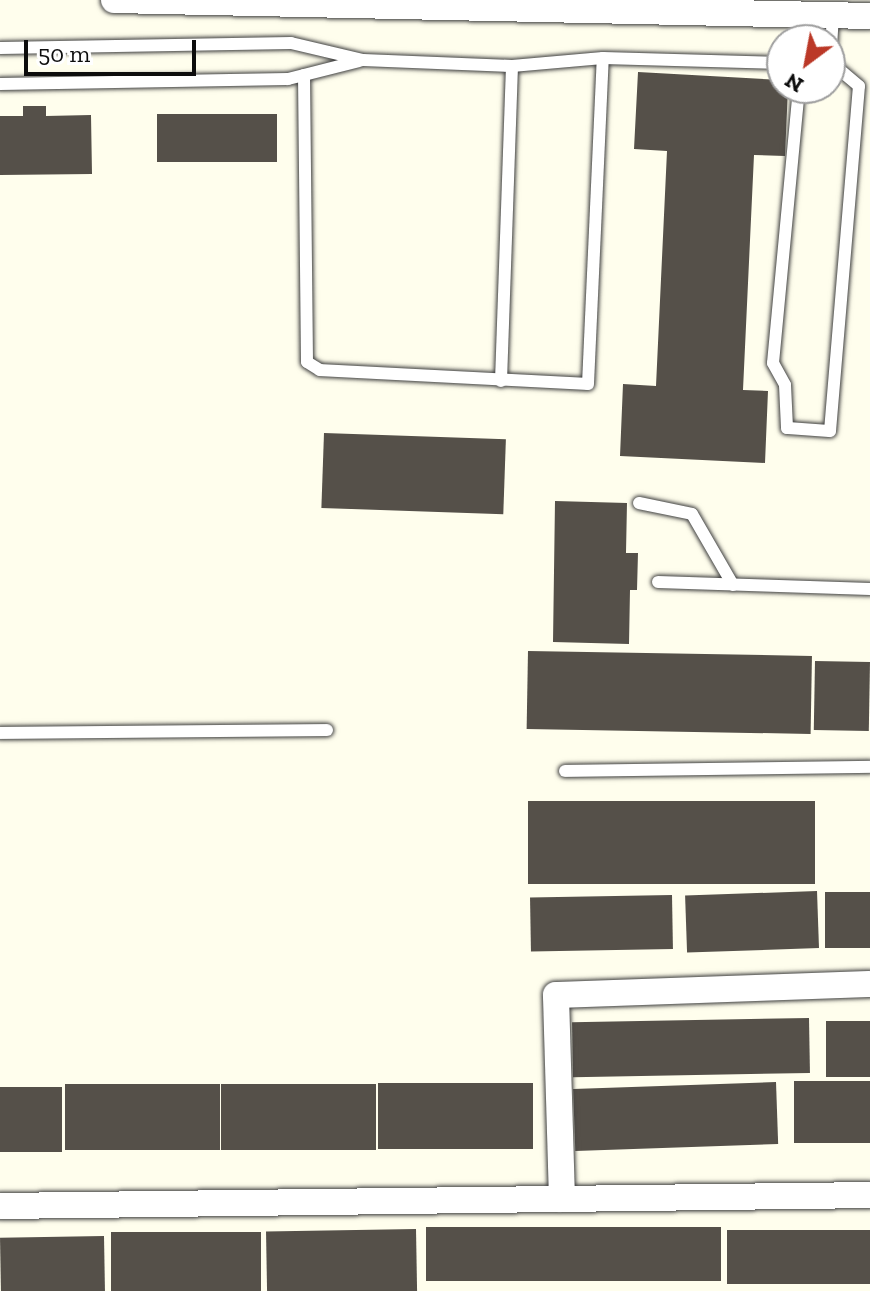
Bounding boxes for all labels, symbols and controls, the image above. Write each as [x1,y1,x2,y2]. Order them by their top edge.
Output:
scale bar [28,24,200,74]
north arrow [766,24,846,104]
text: 50 m [38,39,90,68]
text: N [780,67,808,99]

